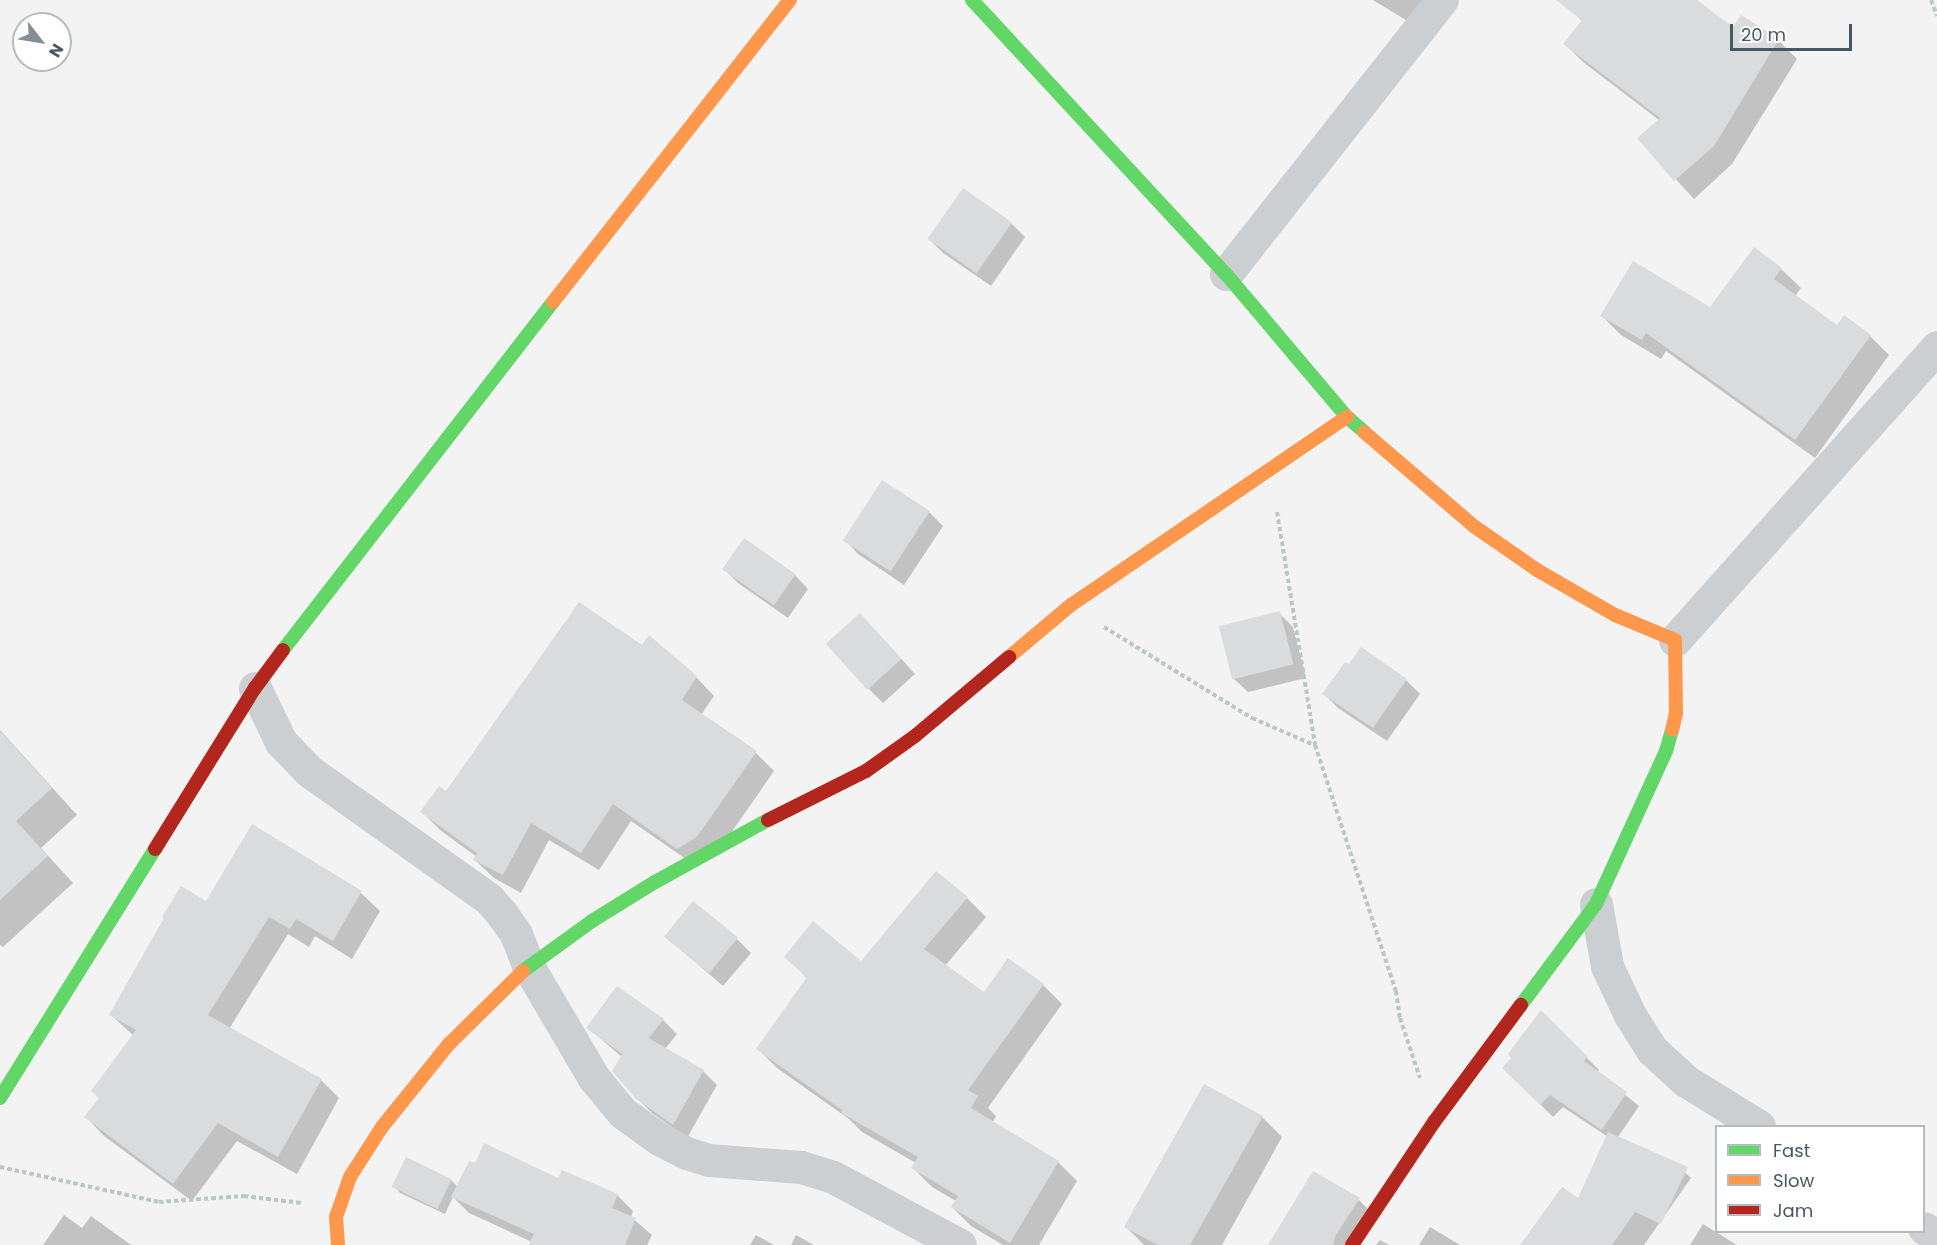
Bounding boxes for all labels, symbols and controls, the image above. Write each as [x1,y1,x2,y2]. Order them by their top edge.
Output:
north arrow [12,12,72,72]
scale bar [1733,12,1854,50]
text: 20 m [1741,22,1786,47]
text: N [43,39,69,62]
legend [1715,1125,1925,1233]
text: Fast [1773,1138,1810,1163]
text: Slow [1773,1168,1814,1193]
text: Jam [1773,1198,1813,1223]

